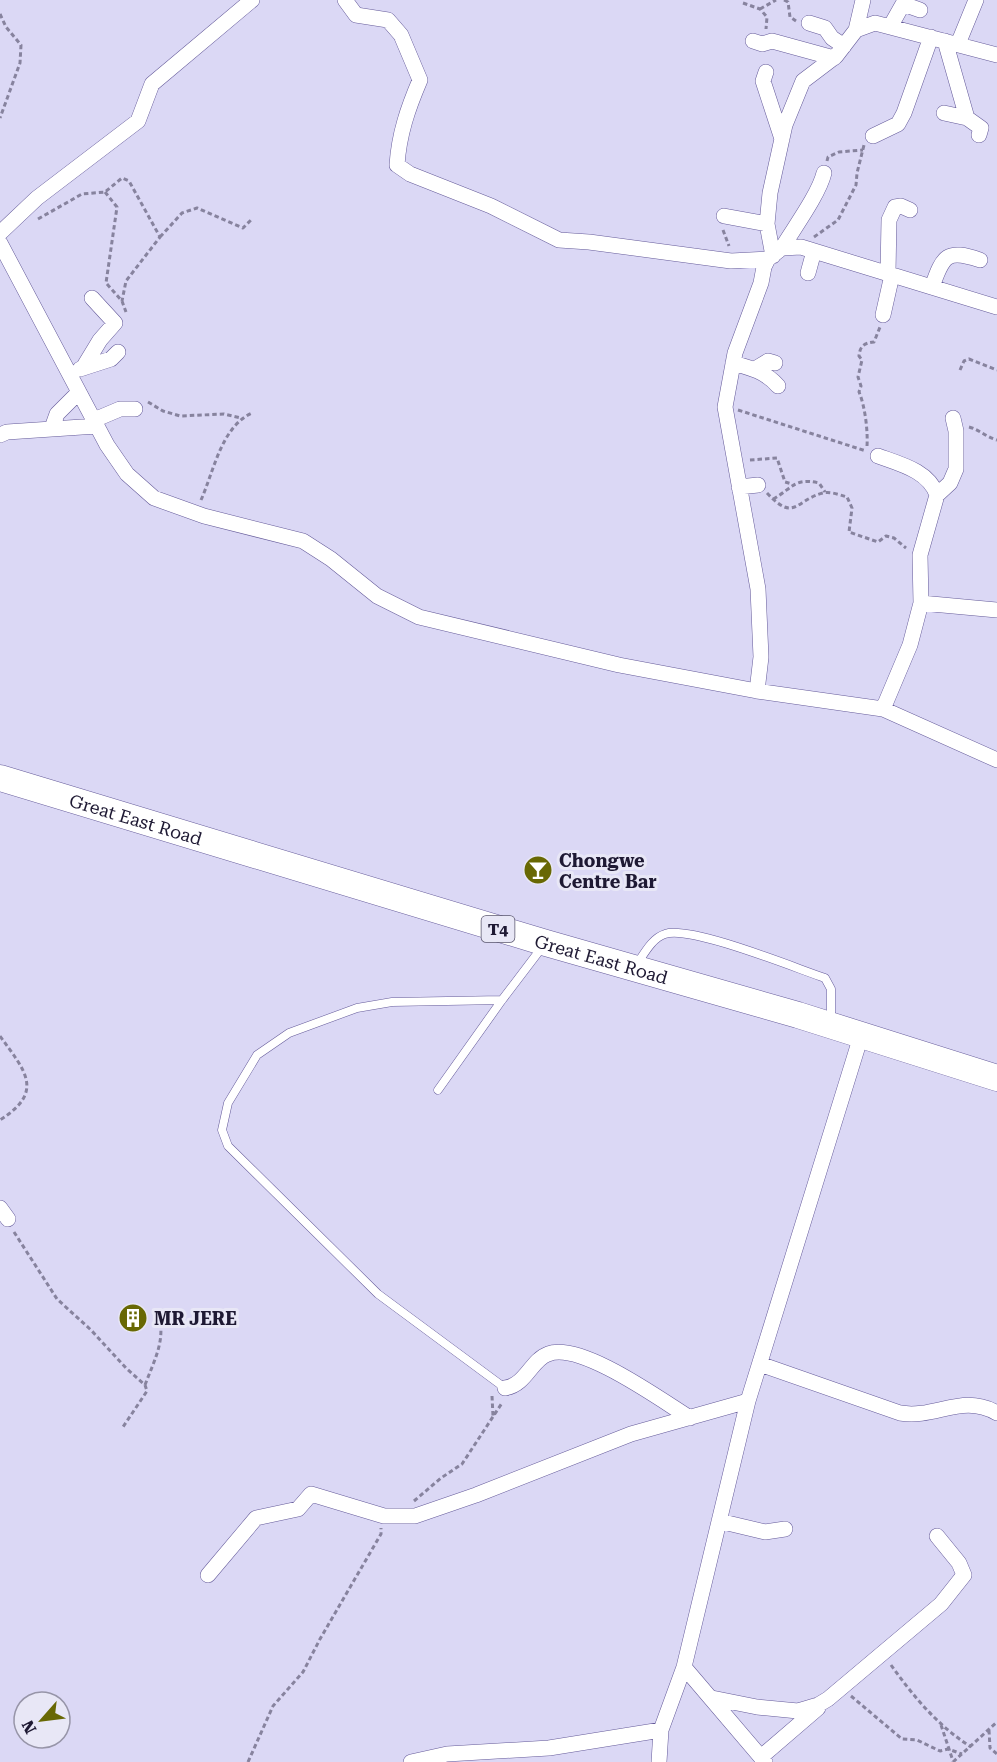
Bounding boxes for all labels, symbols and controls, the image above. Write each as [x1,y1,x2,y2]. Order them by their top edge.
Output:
street label: Great East Road [67,789,205,849]
place label: Chongwe Centre Bar [559,850,657,892]
bar icon: Chongwe Centre Bar [522,854,554,886]
road number: T4 [482,916,514,942]
street label: Great East Road [532,930,671,988]
building icon: MR JERE [117,1302,149,1334]
place label: MR JERE [154,1308,237,1329]
north arrow [12,1690,72,1750]
text: N [18,1717,40,1737]

